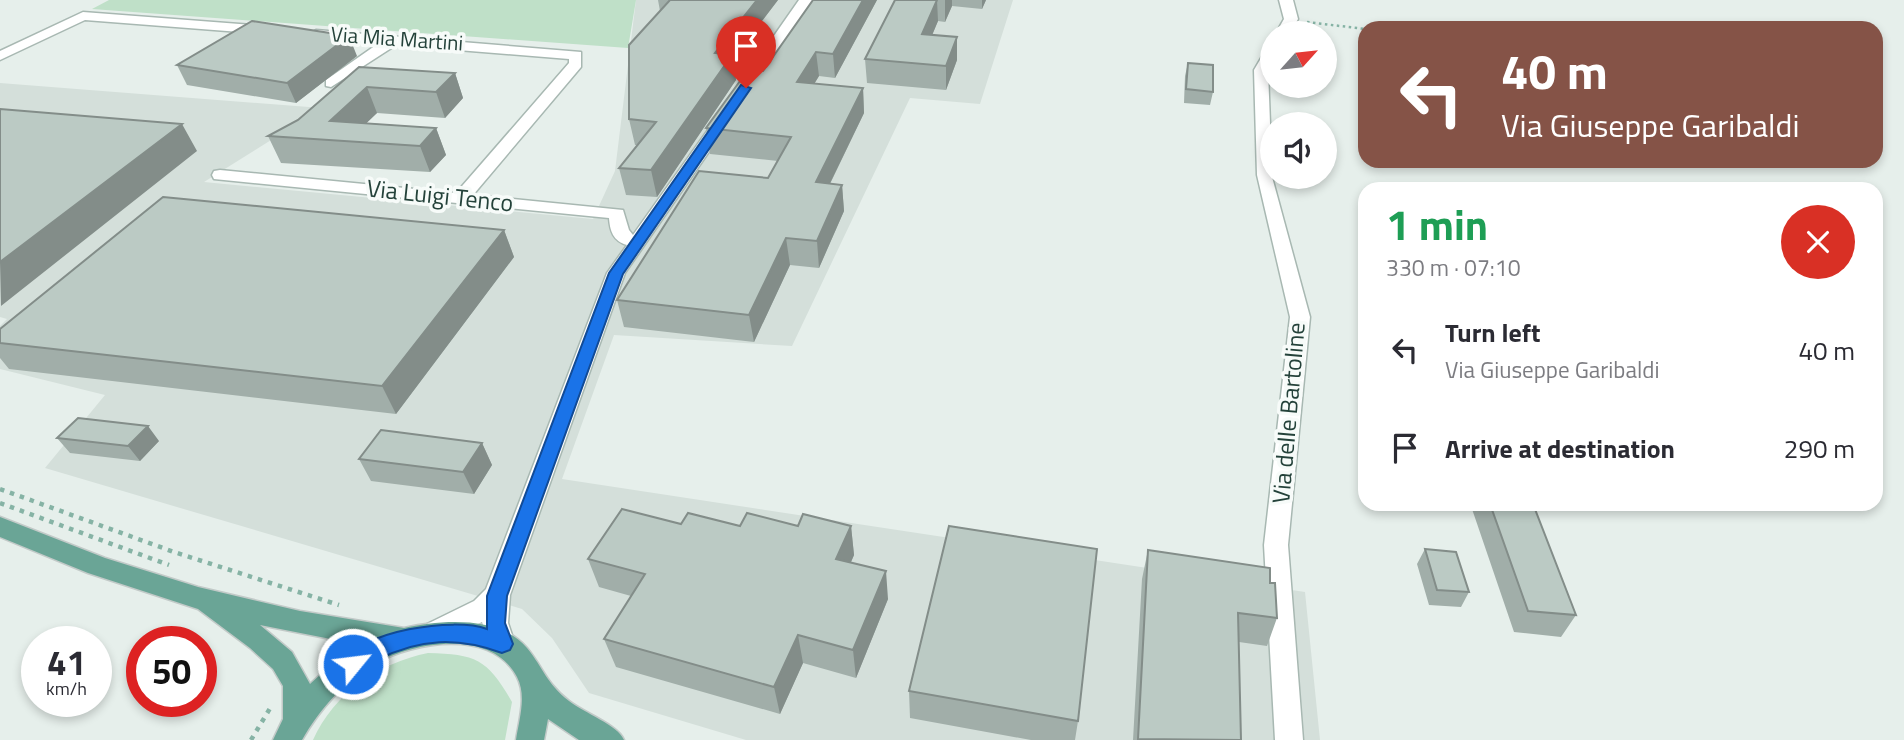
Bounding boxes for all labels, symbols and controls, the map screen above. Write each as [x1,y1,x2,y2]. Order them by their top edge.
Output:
pin [716,16,776,88]
street label: Via Mia Martini [330,17,464,59]
north arrow [1260,21,1337,98]
map controls [1260,21,1337,189]
icon: arrive [727,27,765,65]
text: 40 m [1501,33,1608,108]
icon: left [1386,49,1477,140]
text: Via Giuseppe Garibaldi [1501,101,1799,149]
button: sound [1260,112,1337,189]
street label: Via Luigi Tenco [365,169,515,221]
text: 1 min [1386,192,1488,256]
button: close [1781,205,1855,279]
text: 330 m · 07:10 [1386,250,1521,285]
text: Turn left [1445,313,1540,352]
street label: Via delle Bartoline [1262,321,1314,505]
icon: left [1386,331,1424,369]
text: 40 m [1798,331,1855,370]
text: Via Giuseppe Garibaldi [1445,352,1659,387]
icon: arrive [1386,429,1424,467]
text: Arrive at destination [1445,429,1675,468]
text: 290 m [1784,429,1855,468]
speed limit sign: 50 [126,626,217,717]
position arrow [316,627,390,701]
text: 41 [47,635,86,689]
text: km/h [46,675,87,702]

